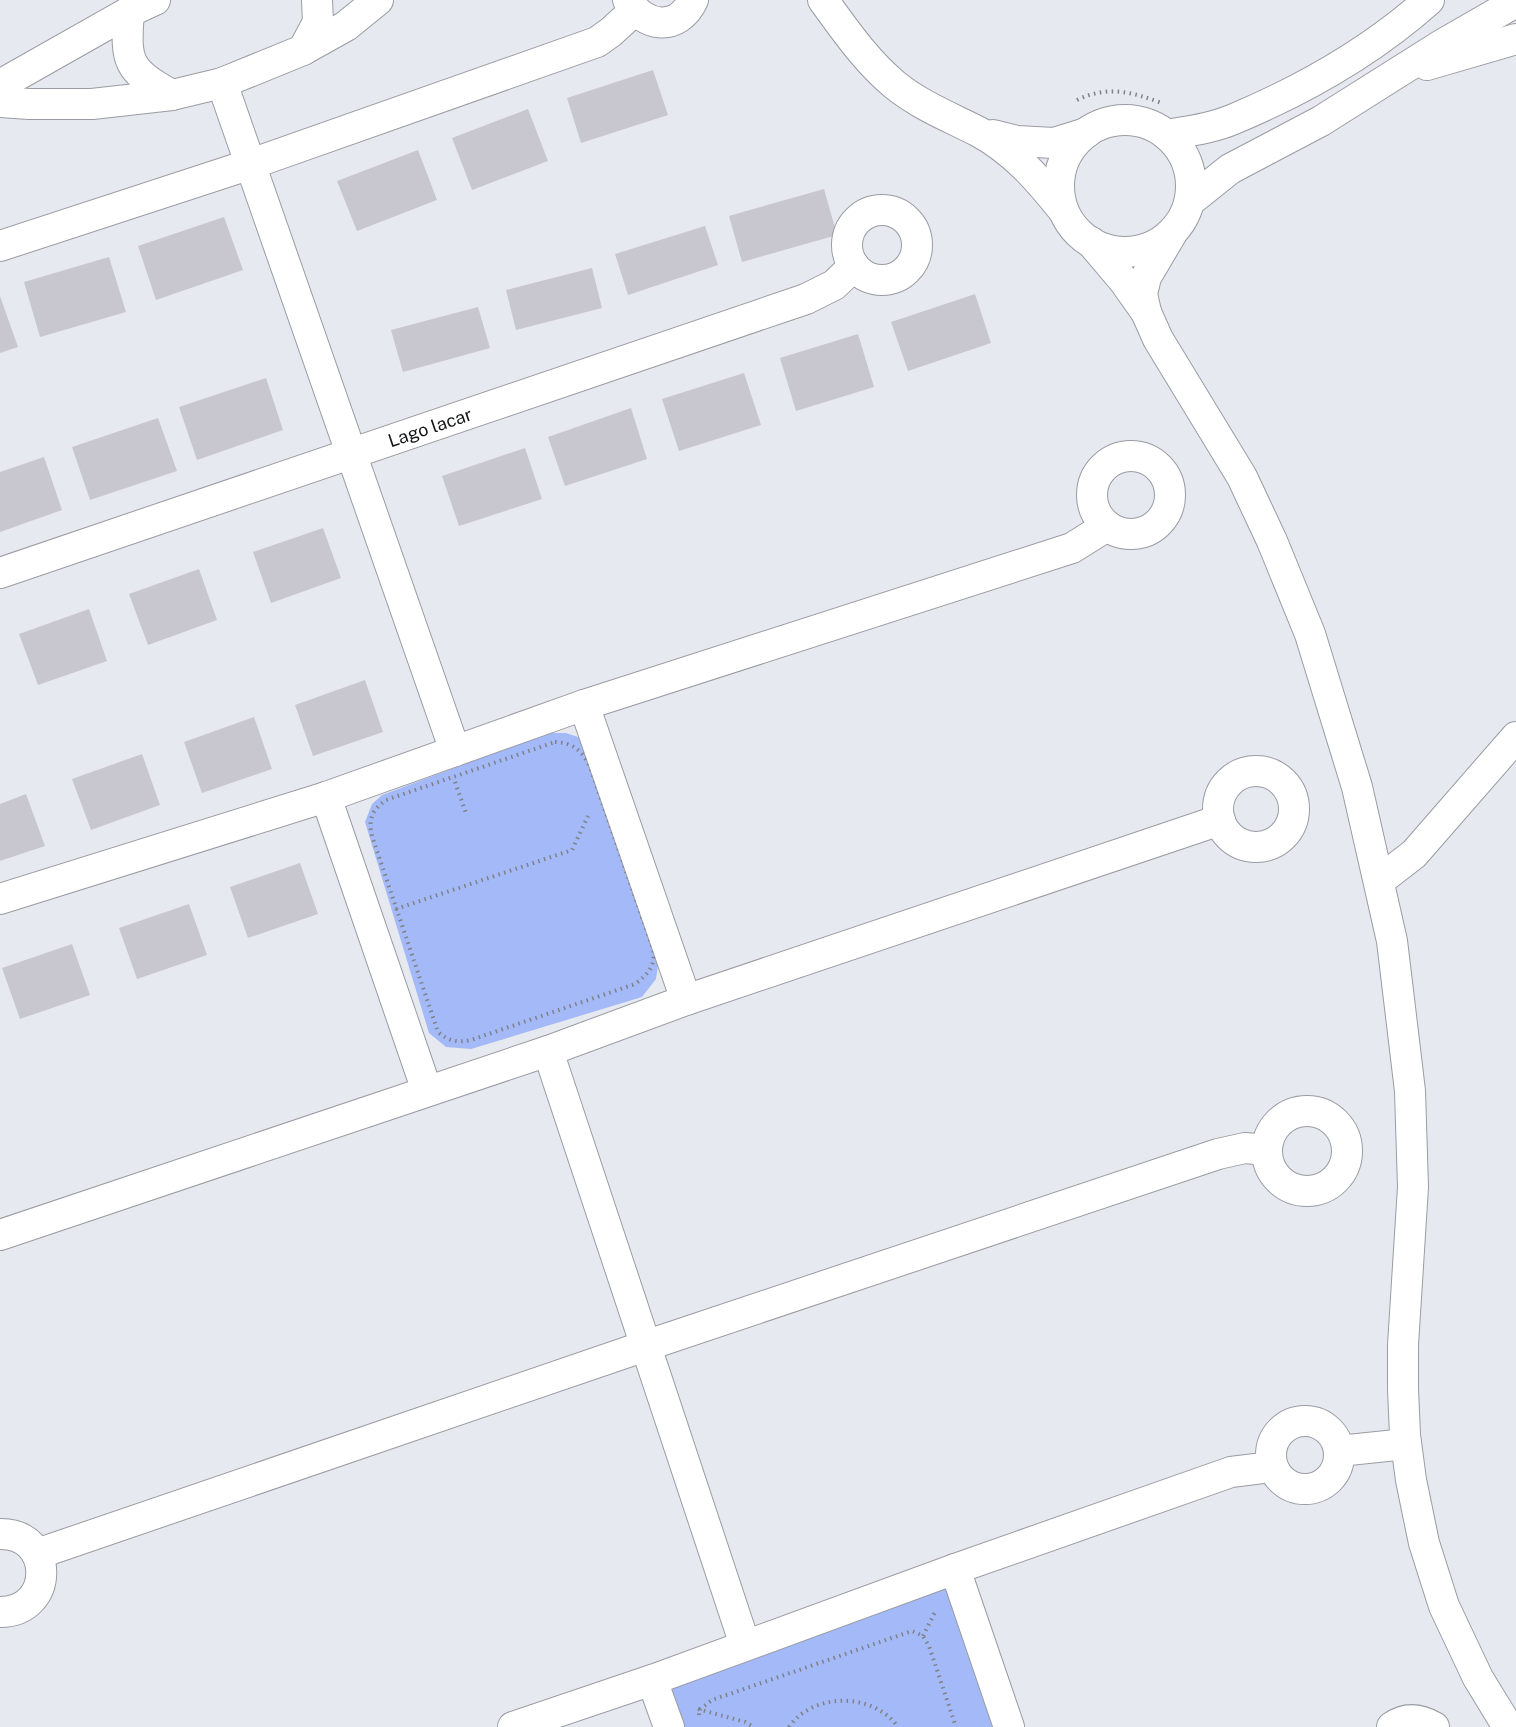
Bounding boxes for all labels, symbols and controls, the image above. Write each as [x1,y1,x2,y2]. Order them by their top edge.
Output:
street label: Lago lacar [385,403,475,451]

